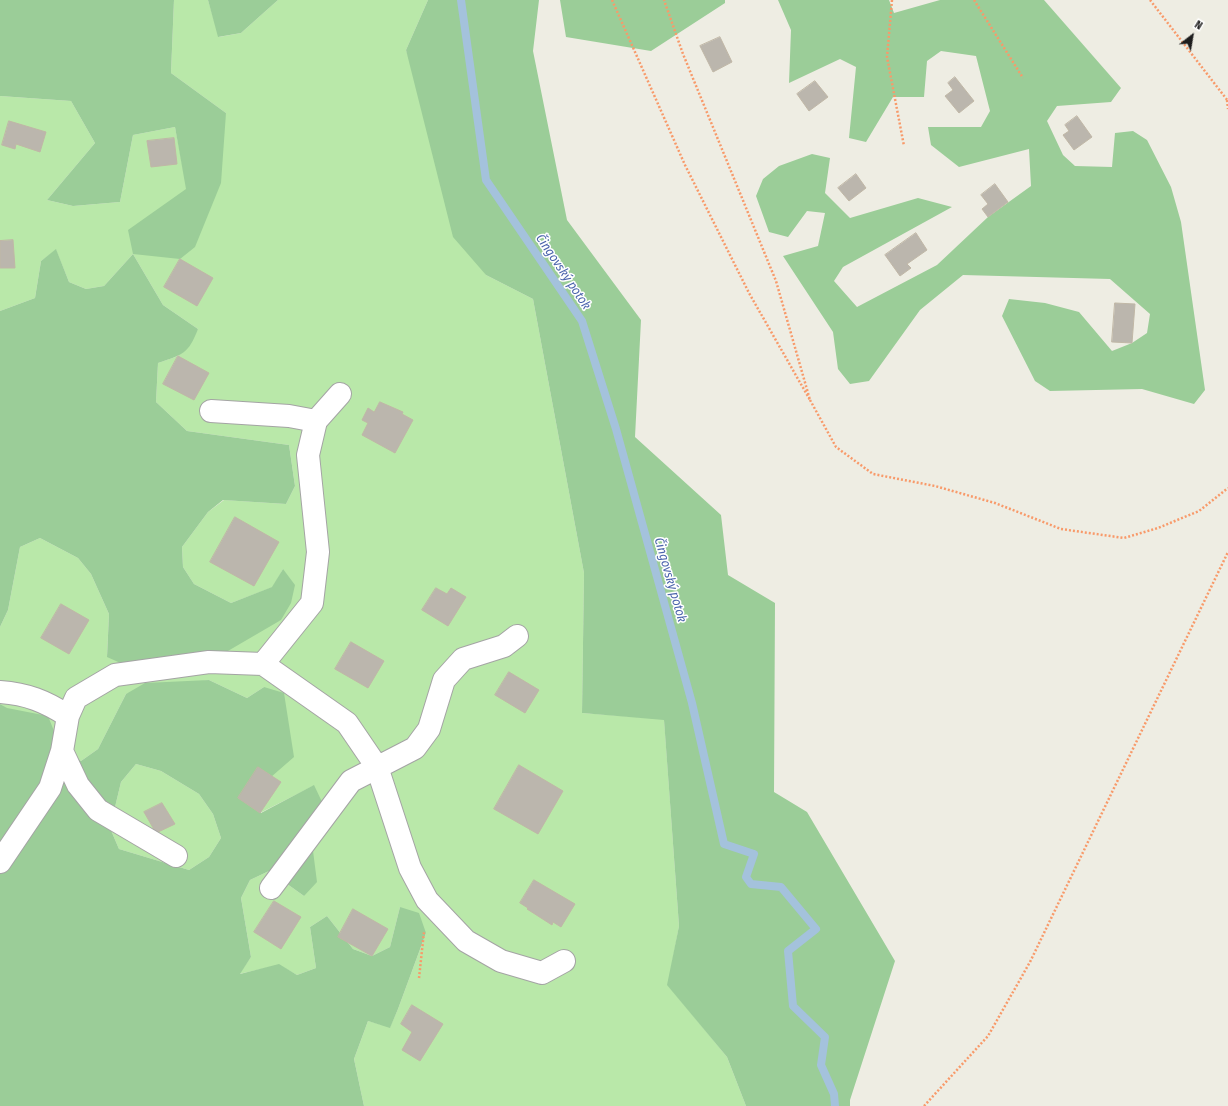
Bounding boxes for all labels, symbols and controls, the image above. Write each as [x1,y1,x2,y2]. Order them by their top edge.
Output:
north arrow [1172,16,1212,56]
text: N [1192,18,1205,33]
water label: Čingovský potok [532,231,594,313]
water label: Čingovský potok [650,536,690,624]

